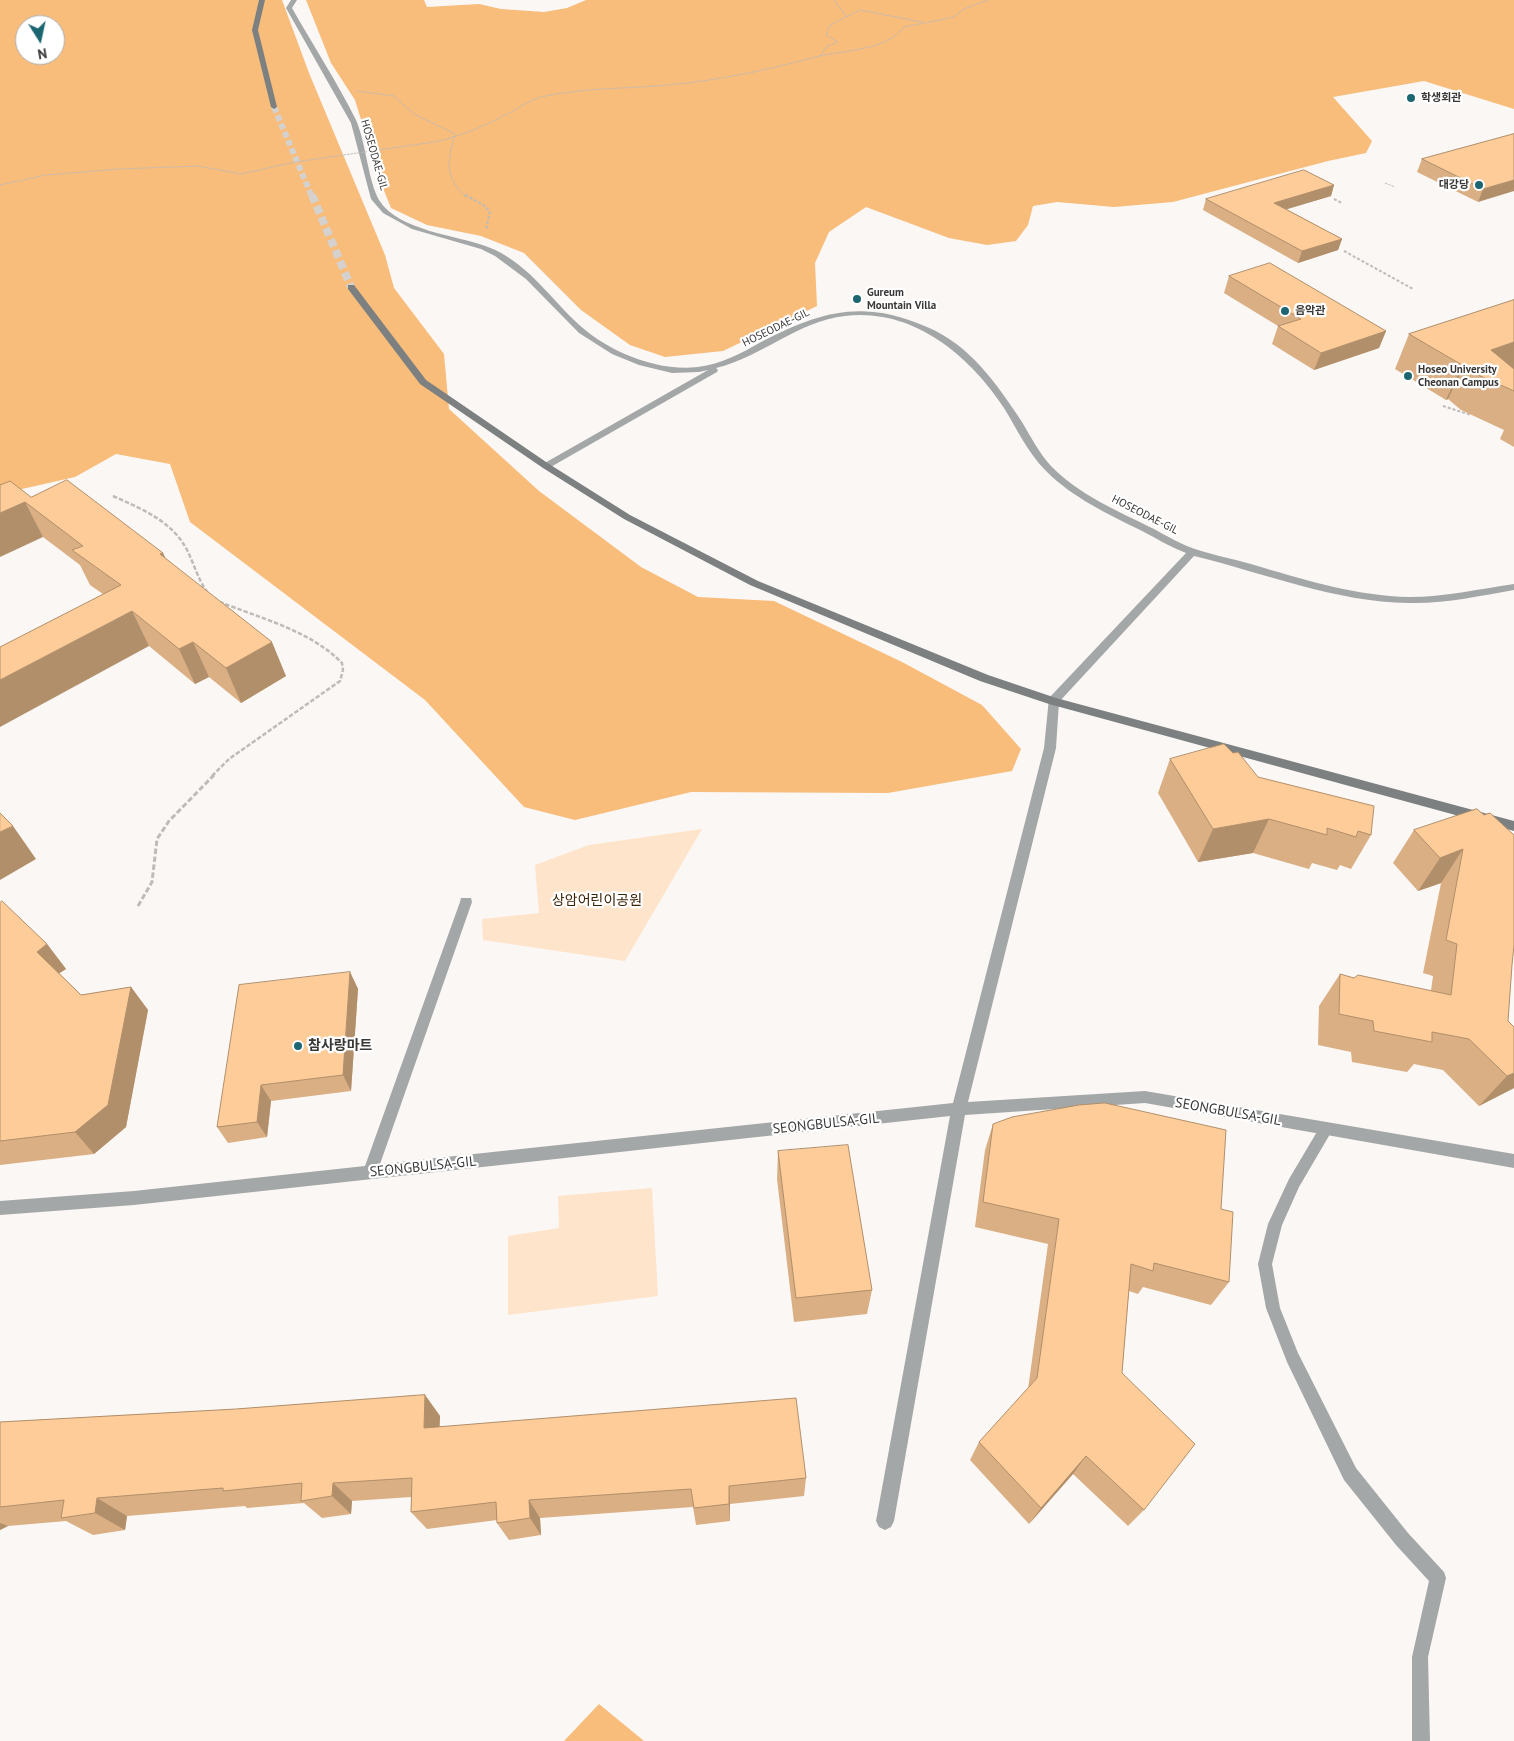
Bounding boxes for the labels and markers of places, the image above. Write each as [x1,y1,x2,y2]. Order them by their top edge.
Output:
place label: 학생회관 [1421,91,1461,105]
marker: 학생회관 [1405,92,1417,104]
place label: 대강당 [1439,178,1469,192]
marker: 대강당 [1473,179,1485,191]
place label: Gureum Mountain Villa [867,286,936,312]
marker: Gureum Mountain Villa [851,293,863,305]
place label: 음악관 [1295,304,1325,318]
marker: 음악관 [1279,305,1291,317]
place label: Hoseo University Cheonan Campus [1418,363,1499,389]
marker: Hoseo University Cheonan Campus [1402,370,1414,382]
place label: 참사랑마트 [308,1038,372,1054]
marker: 참사랑마트 [292,1040,304,1052]

